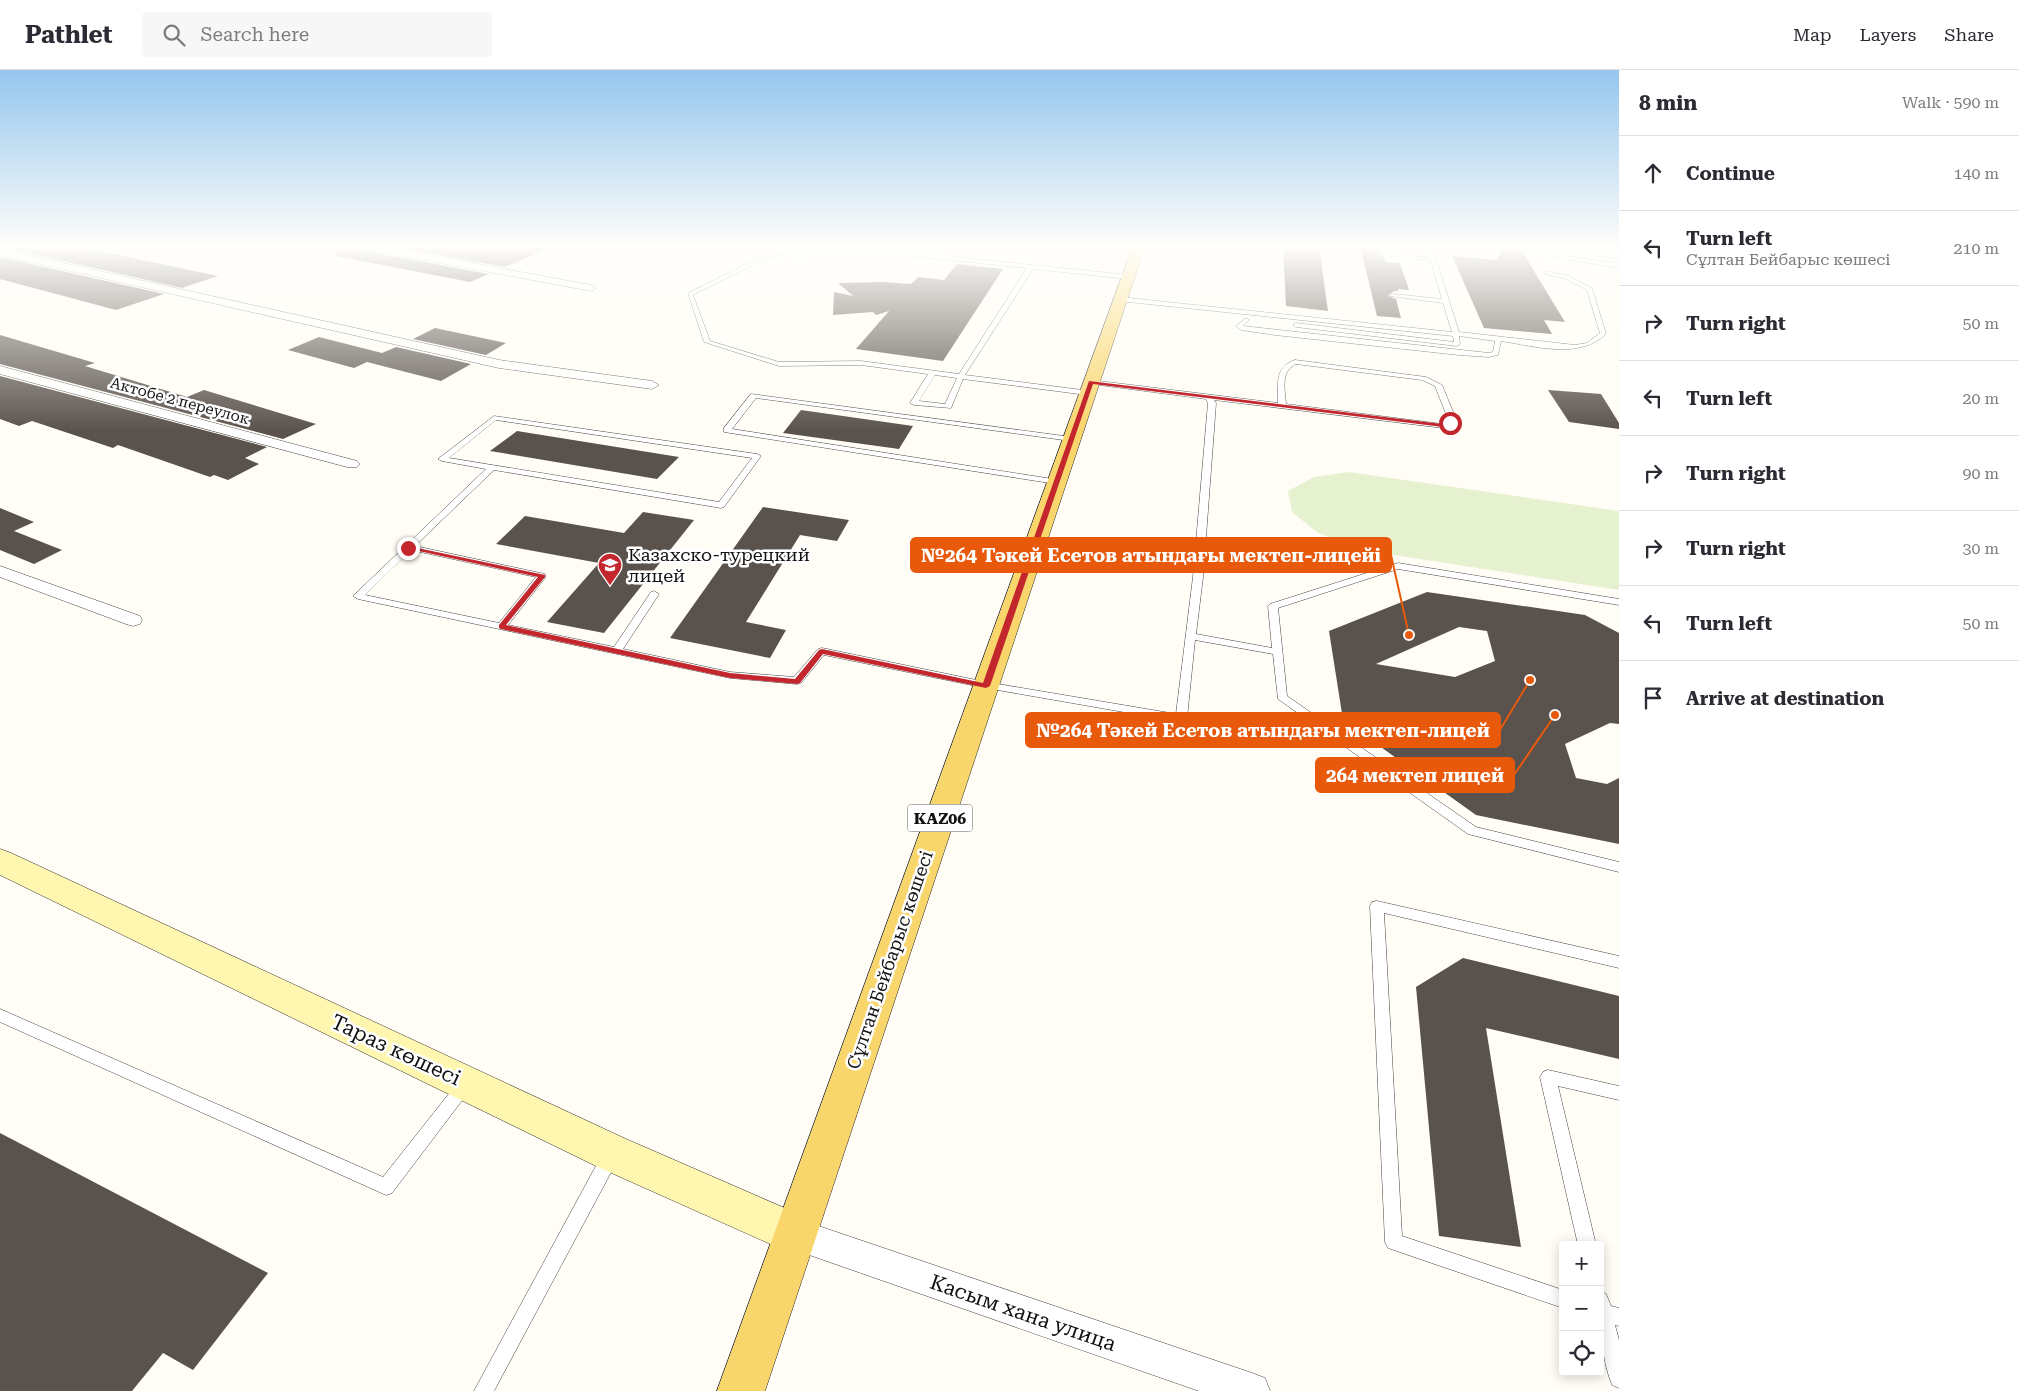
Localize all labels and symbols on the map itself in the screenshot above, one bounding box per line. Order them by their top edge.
street label: Актобе 2 переулок [109,374,252,428]
route start [1439,412,1462,435]
route end [397,537,420,560]
callout: №264 Тәкей Есетов атындағы мектеп-лицейі [911,538,1391,572]
place label: Казахско-турецкий лицей [628,544,810,586]
text: №264 Тәкей Есетов атындағы мектеп-лицейі [921,544,1381,567]
school or university icon: Казахско-турецкий лицей [597,552,623,586]
callout: №264 Тәкей Есетов атындағы мектеп-лицей [1026,713,1500,747]
text: №264 Тәкей Есетов атындағы мектеп-лицей [1036,719,1490,742]
callout: 264 мектеп лицей [1316,758,1514,792]
text: 264 мектеп лицей [1326,764,1504,787]
road number: KAZ06 [908,804,972,831]
street label: Сұлтан Бейбарыс көшесі [842,848,937,1072]
street label: Тараз көшесі [327,1010,465,1091]
street label: Касым хана улица [927,1270,1120,1356]

